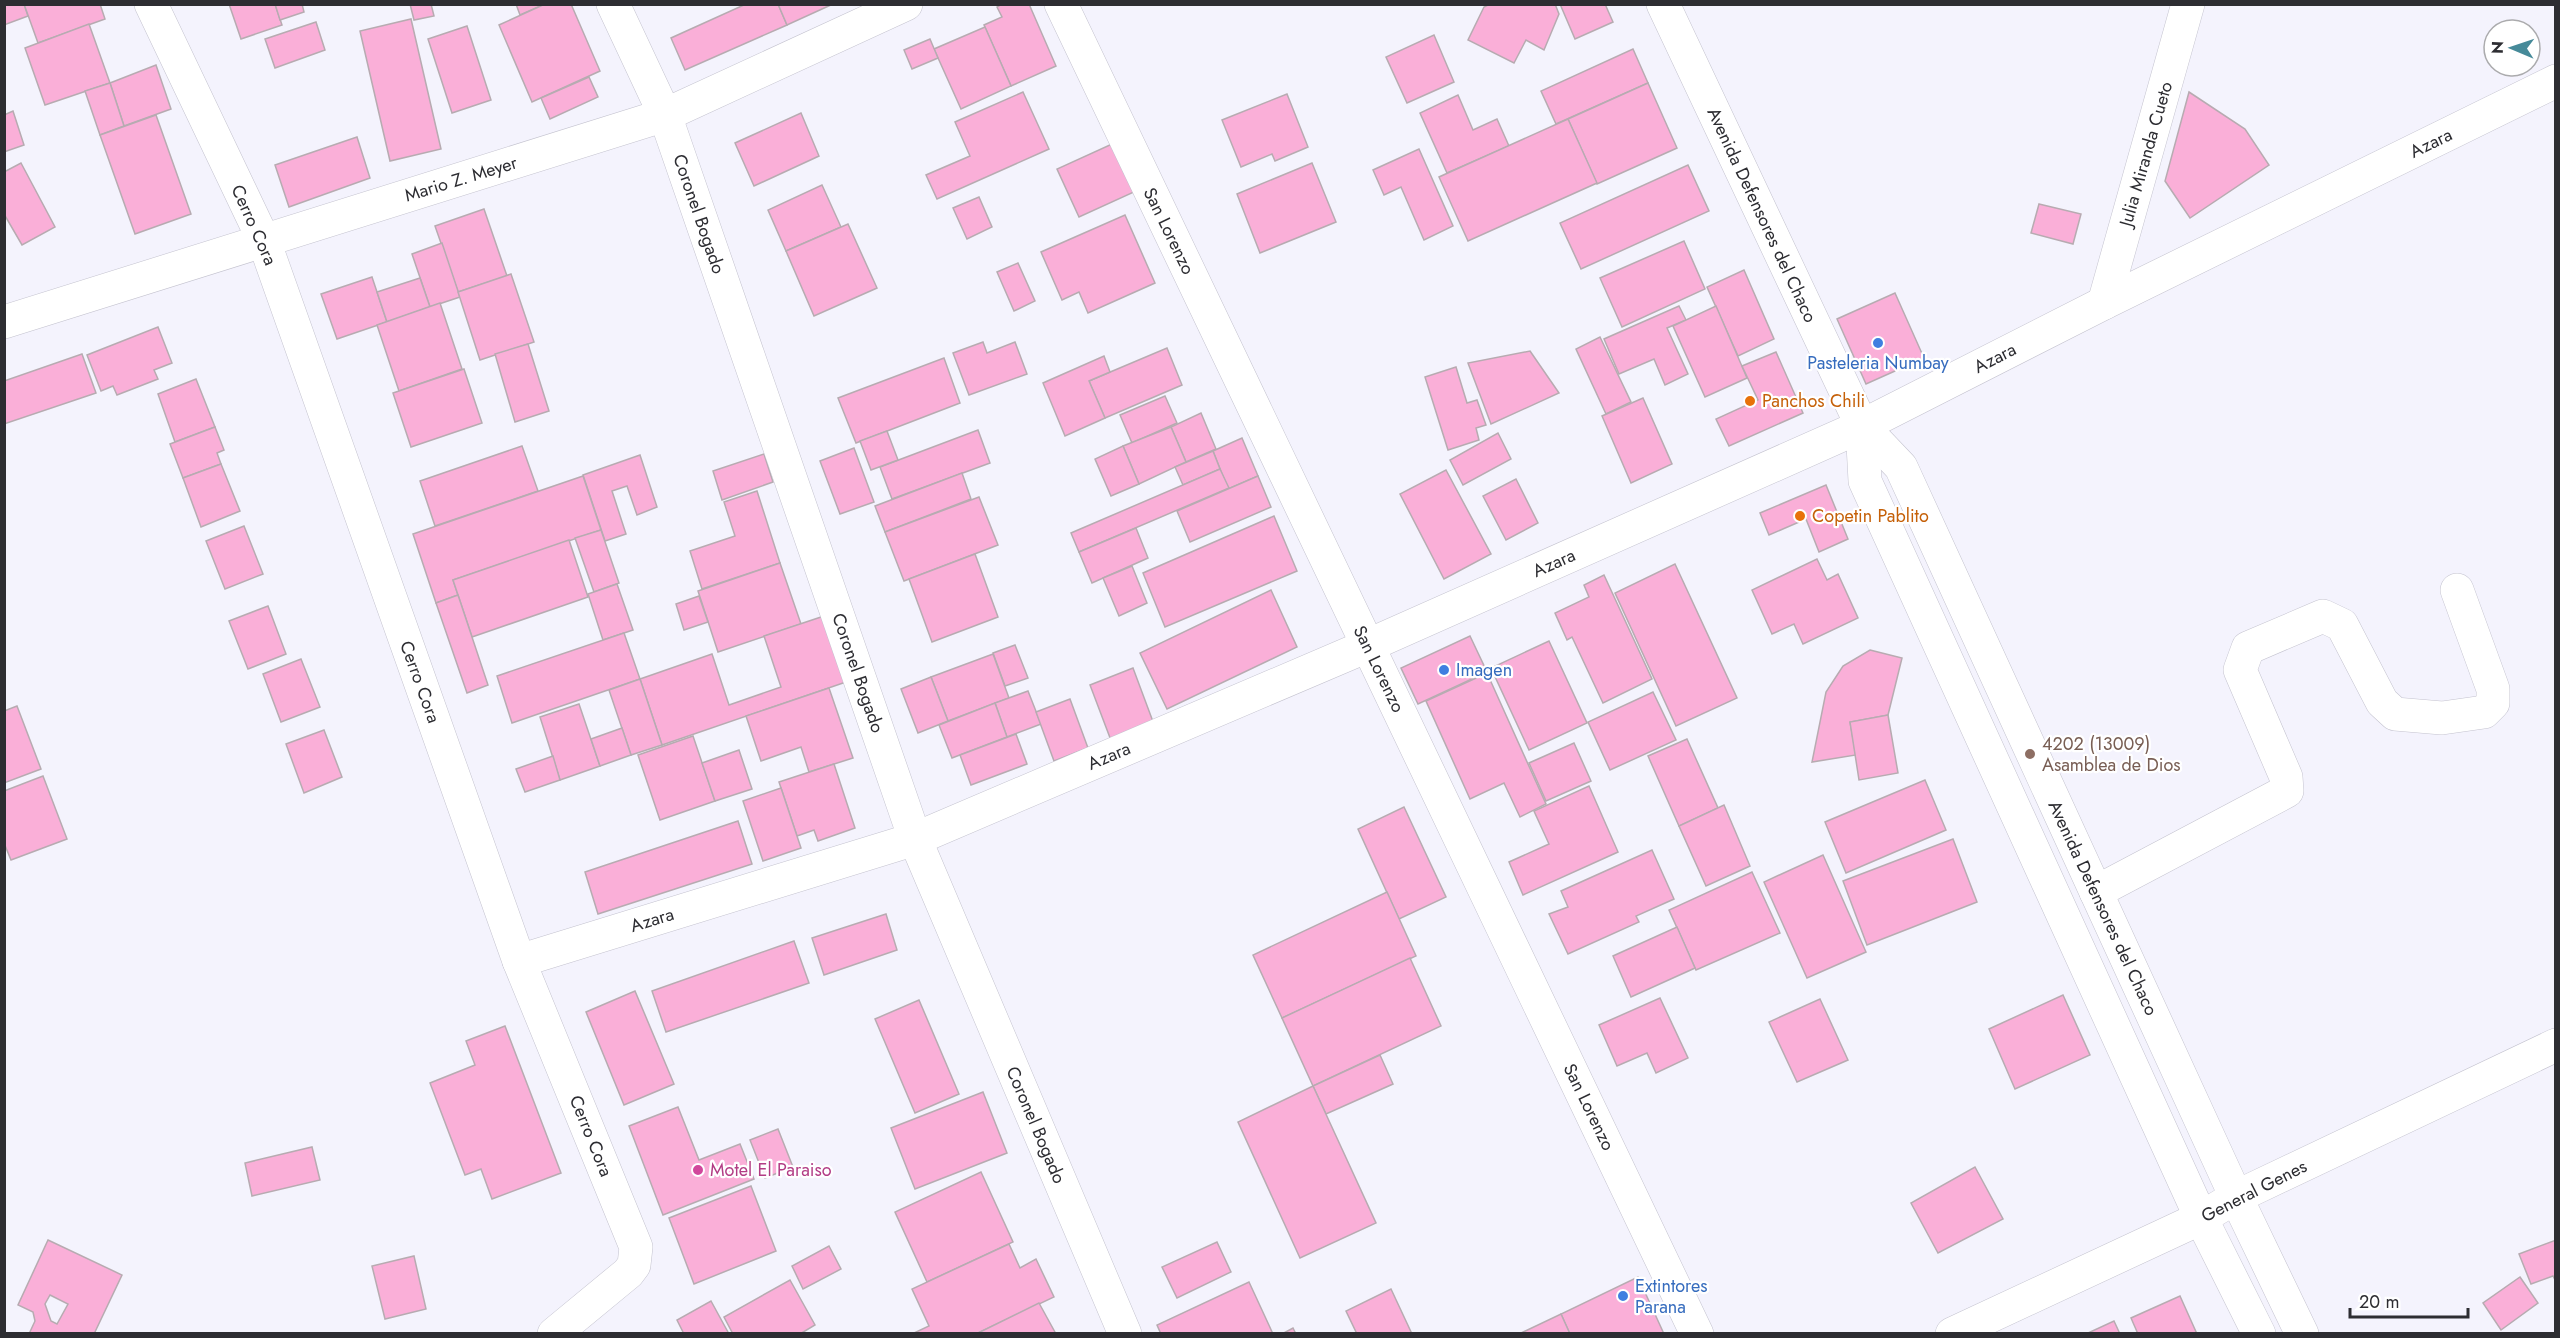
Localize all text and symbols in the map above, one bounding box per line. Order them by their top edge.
north arrow [2482,18,2542,78]
text: N [2486,41,2509,54]
street label: Julia Miranda Cueto [2112,78,2179,231]
street label: Avenida Defensores del Chaco [1701,103,1823,327]
street label: Azara [2405,122,2457,164]
street label: Mario Z. Meyer [401,149,521,208]
street label: Coronel Bogado [666,151,732,278]
street label: Cerro Cora [225,180,283,270]
street label: San Lorenzo [1137,183,1201,279]
marker: Pasteleria Numbay [1871,336,1885,350]
street label: Azara [1969,336,2021,380]
place label: Pasteleria Numbay [1807,350,1949,376]
place label: Panchos Chili [1762,388,1865,414]
marker: Panchos Chili [1743,394,1757,408]
place label: Copetin Pablito [1812,503,1929,529]
marker: Copetin Pablito [1793,509,1807,523]
street label: Azara [1528,542,1580,584]
street label: Coronel Bogado [825,610,891,737]
street label: San Lorenzo [1347,621,1411,717]
street label: Cerro Cora [393,637,447,727]
place label: Imagen [1456,657,1512,683]
marker: Imagen [1437,663,1451,677]
place label: 4202 (13009) Asamblea de Dios [2042,731,2181,778]
street label: Azara [1083,735,1135,777]
marker: 4202 (13009) Asamblea de Dios [2023,747,2037,761]
street label: Avenida Defensores del Chaco [2042,796,2164,1020]
street label: Azara [627,901,677,939]
street label: San Lorenzo [1557,1059,1621,1155]
street label: Coronel Bogado [1000,1062,1072,1188]
street label: Cerro Cora [563,1091,619,1181]
street label: General Genes [2197,1153,2311,1229]
place label: Motel El Paraiso [710,1157,832,1183]
marker: Motel El Paraiso [691,1163,705,1177]
place label: Extintores Parana [1635,1273,1708,1320]
scale bar [2350,1281,2468,1319]
marker: Extintores Parana [1616,1289,1630,1303]
text: 20 m [2359,1289,2399,1315]

